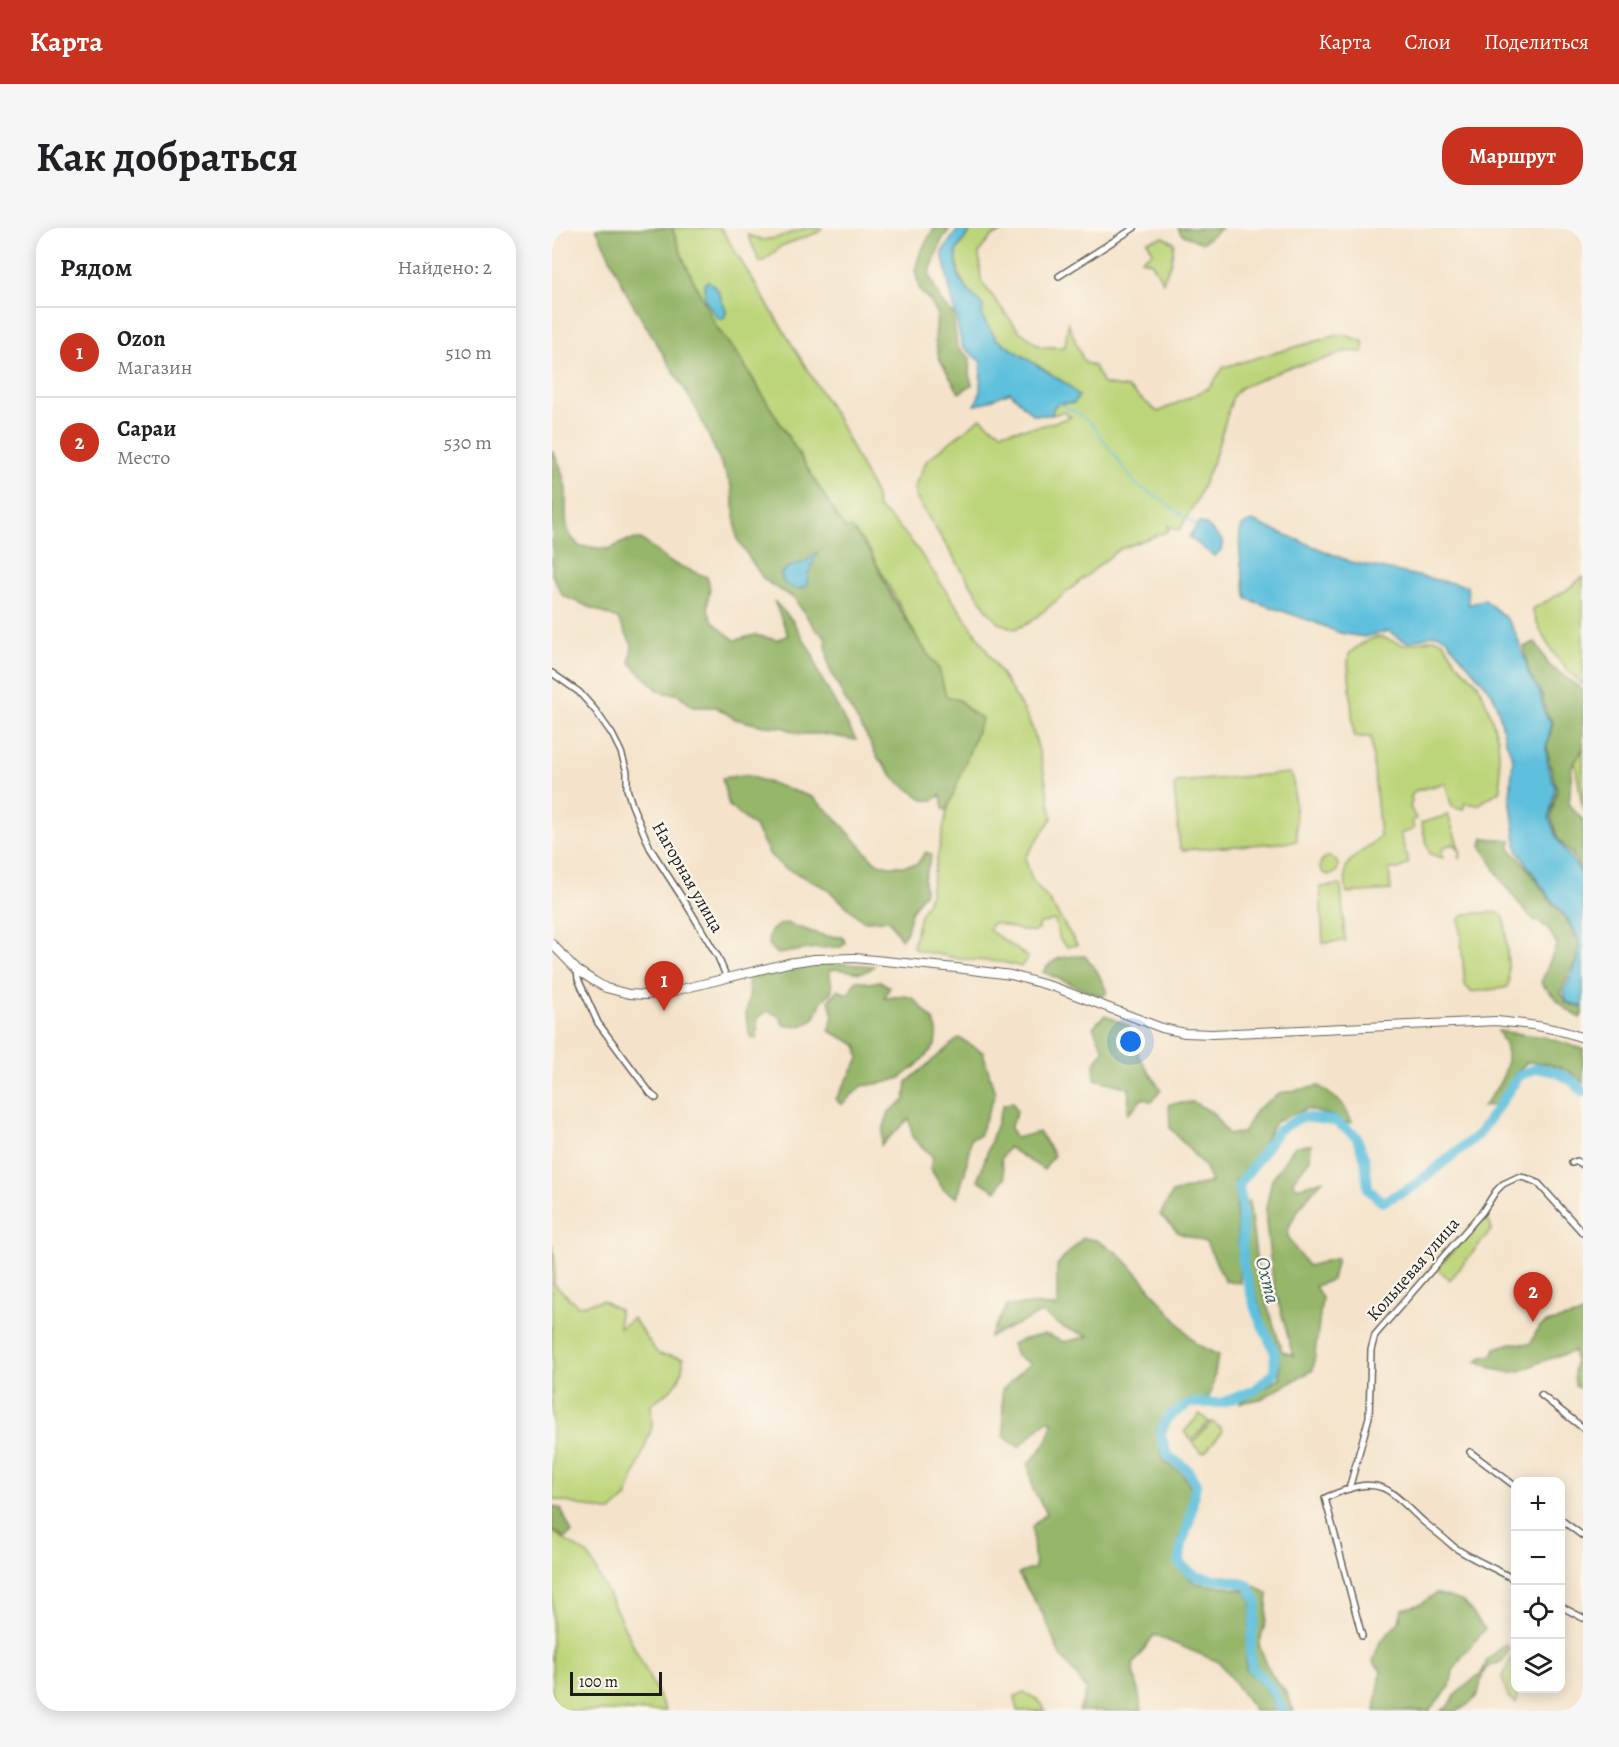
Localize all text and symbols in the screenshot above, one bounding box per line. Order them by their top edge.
text: Карта [30,23,103,61]
text: Карта [1318,28,1371,56]
text: Слои [1404,28,1451,56]
text: Поделиться [1484,28,1589,56]
button: Маршрут [1442,127,1583,185]
text: Как добраться [36,128,298,185]
text: Рядом [60,250,132,285]
text: Найдено: 2 [397,254,492,281]
text: Ozon [117,324,166,354]
text: 1 [76,339,83,366]
text: 510 m [445,339,492,366]
text: Магазин [117,354,192,381]
text: Сараи [117,414,176,444]
text: 2 [75,429,84,456]
text: 530 m [444,429,492,456]
text: Место [117,444,170,471]
street label: Нагорная улица [646,817,730,938]
pin: 1 [644,962,684,1011]
your location [1116,1027,1145,1056]
street label: Кольцевая улица [1361,1211,1465,1326]
water label: Охта [1249,1254,1286,1306]
pin: 2 [1514,1272,1552,1322]
map controls [1511,1477,1565,1693]
button: + [1511,1477,1565,1531]
button: − [1511,1531,1565,1585]
button: locate [1511,1585,1565,1639]
button: layers [1511,1639,1565,1693]
scale bar [570,1669,662,1696]
text: 100 m [579,1671,618,1693]

